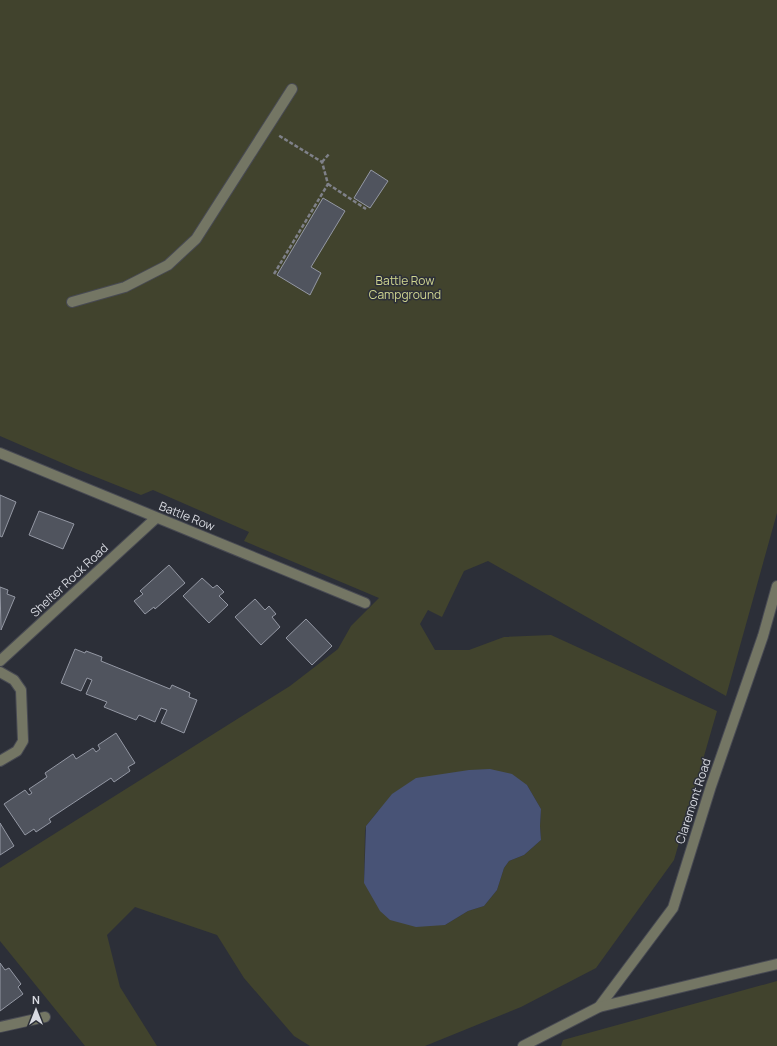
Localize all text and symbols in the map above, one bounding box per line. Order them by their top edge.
park label: Battle Row Campground [369,272,441,303]
street label: Battle Row [157,497,217,535]
street label: Shelter Rock Road [26,539,112,621]
street label: Claremont Road [671,756,715,846]
north arrow [16,990,56,1030]
text: N [32,992,40,1007]

